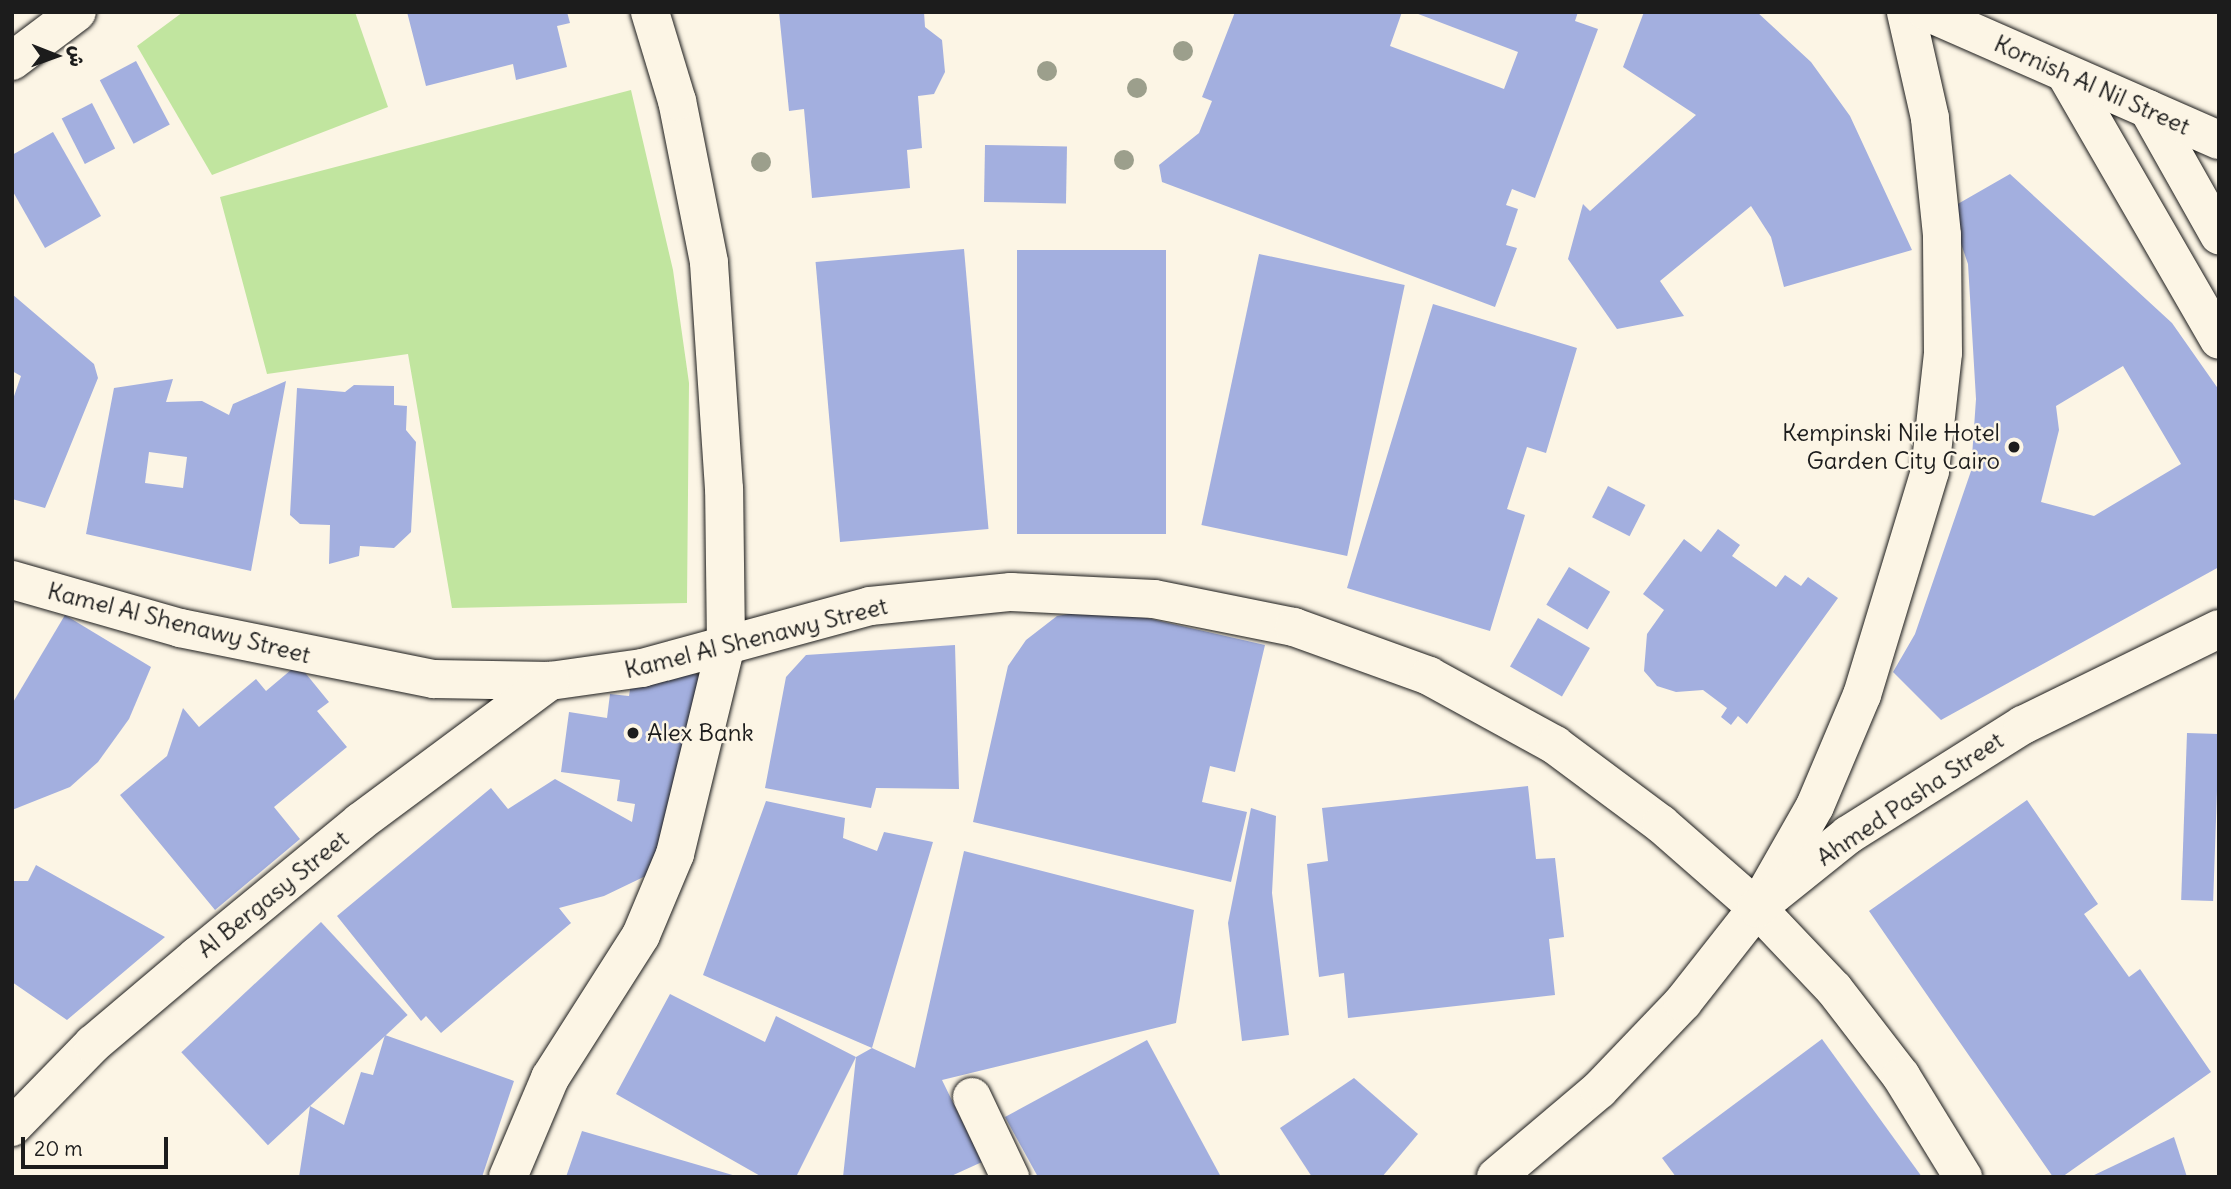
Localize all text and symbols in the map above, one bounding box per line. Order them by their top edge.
north arrow [21,21,91,91]
street label: Kornish Al Nil Street [1990,29,2194,141]
text: ش [65,46,89,67]
place label: Kempinski Nile Hotel Garden City Cairo [1782,419,2000,475]
marker: Kempinski Nile Hotel Garden City Cairo [2006,439,2022,455]
street label: Kamel Al Shenawy Street [45,576,313,670]
street label: Kamel Al Shenawy Street [622,591,890,685]
place label: Alex Bank [647,719,754,747]
marker: Alex Bank [625,725,641,741]
street label: Ahmed Pasha Street [1811,726,2009,872]
street label: Al Bergasy Street [192,824,354,964]
scale bar [24,1122,172,1166]
text: 20 m [34,1135,83,1162]

